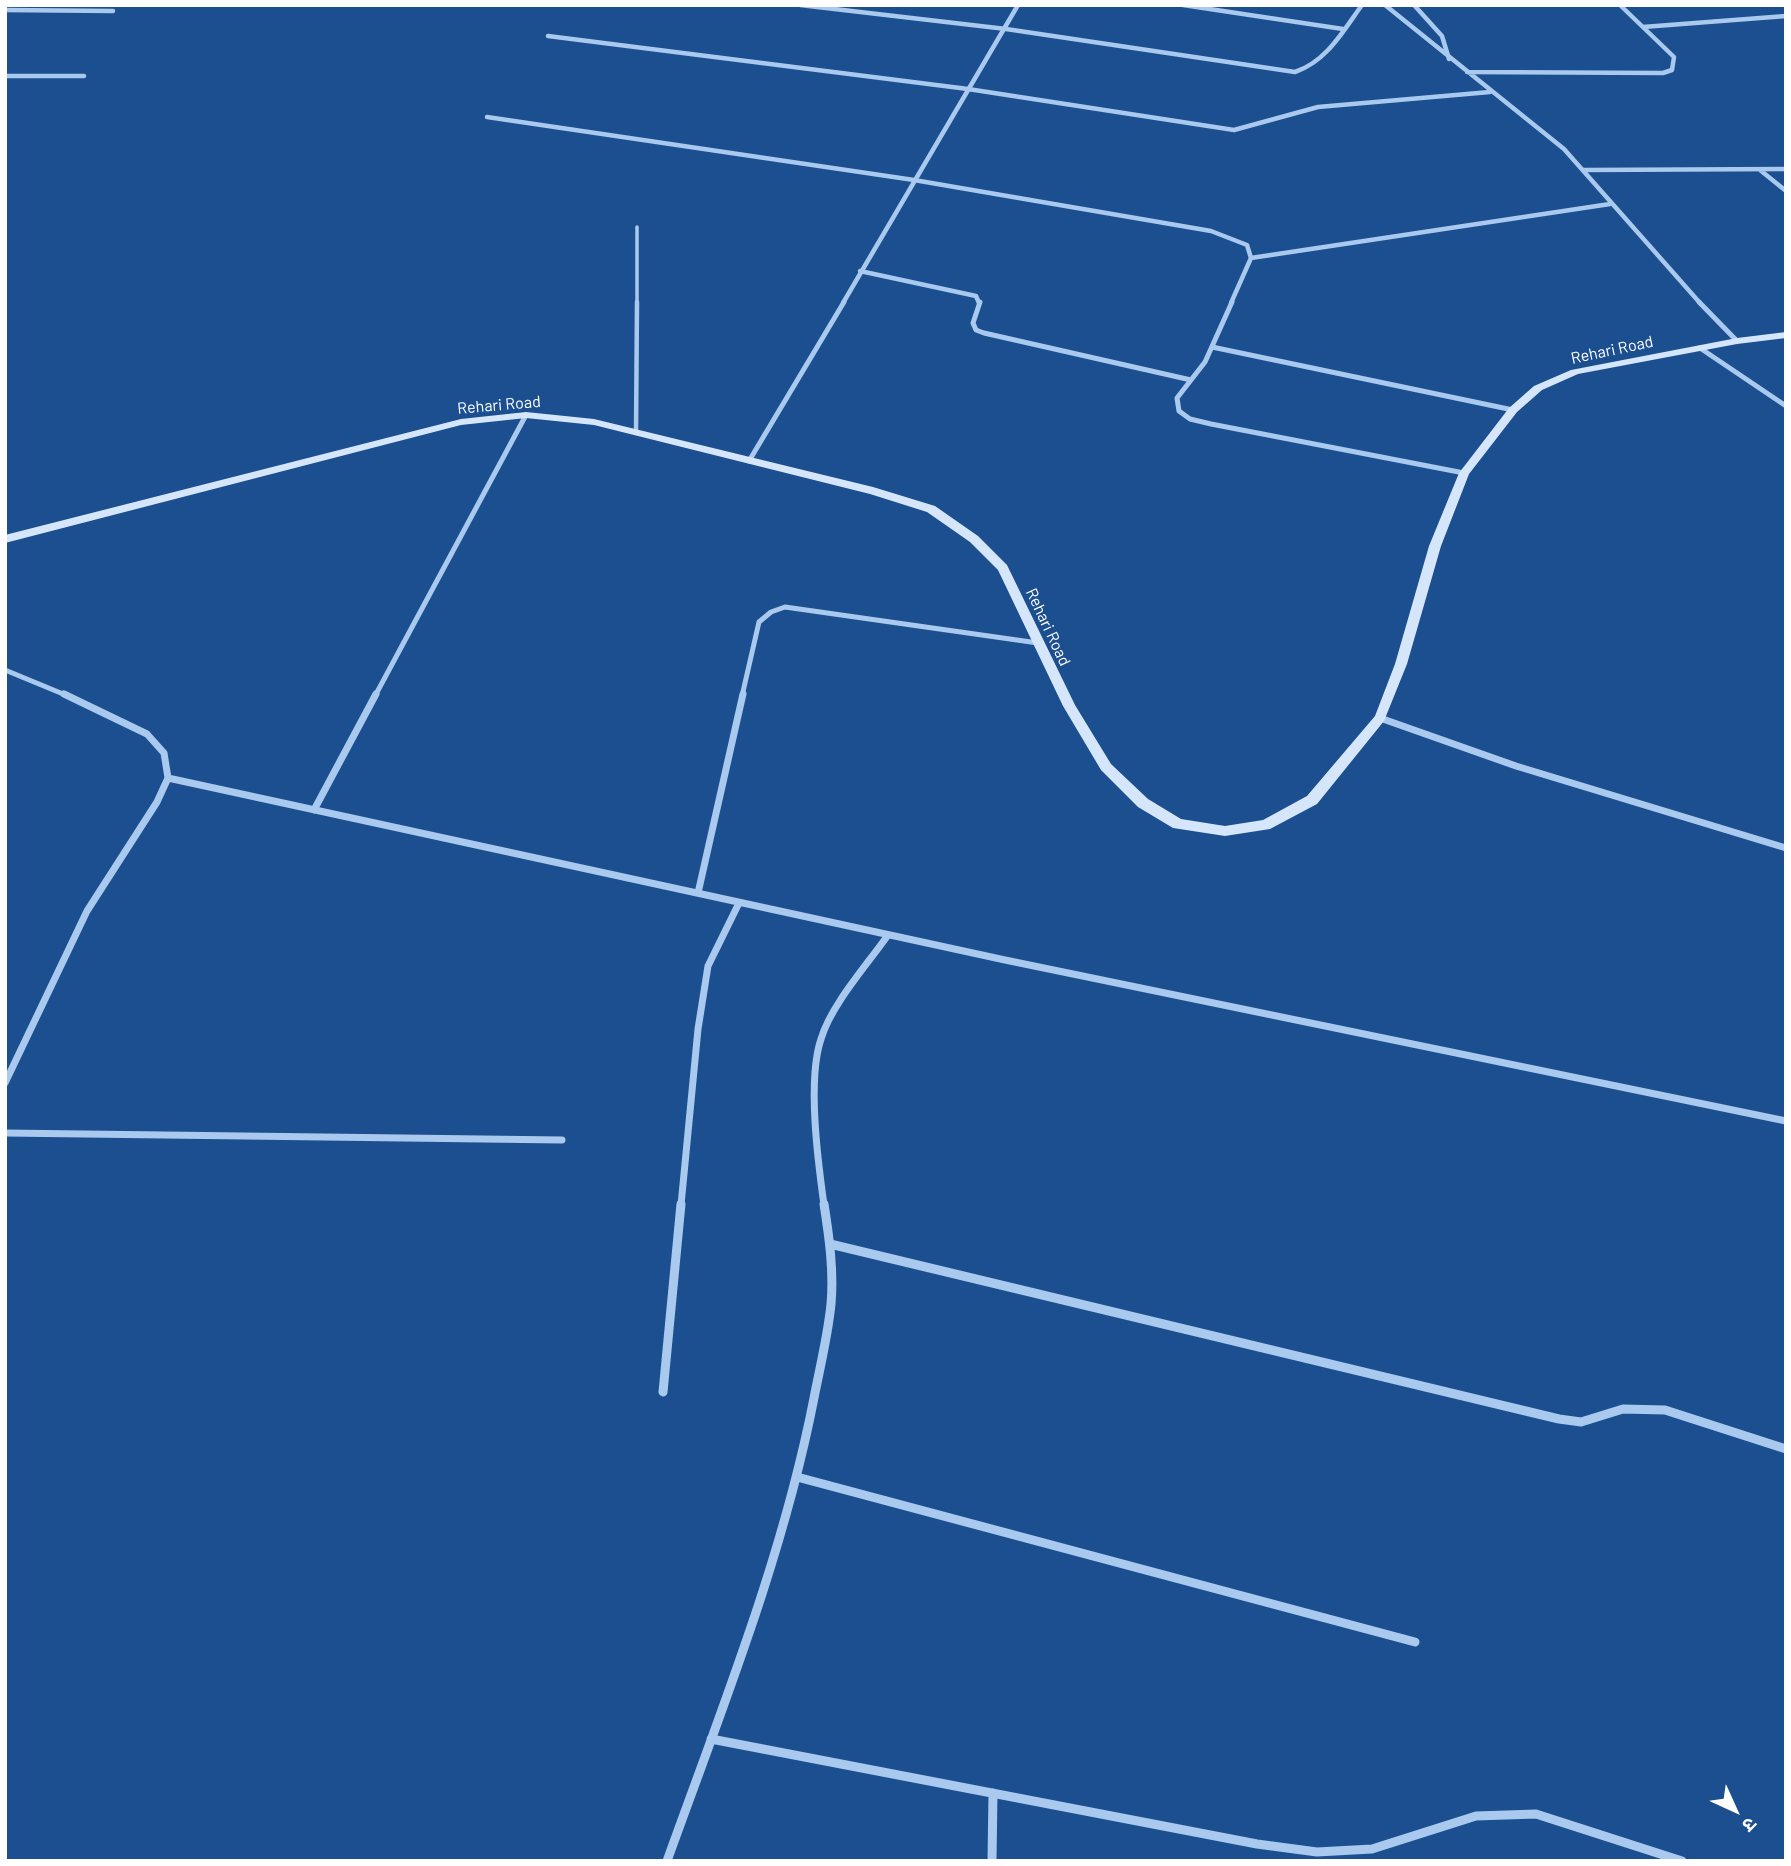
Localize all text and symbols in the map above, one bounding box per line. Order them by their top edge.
street label: Rehari Road [1569,332,1655,368]
street label: Rehari Road [457,392,541,418]
street label: Rehari Road [1022,585,1074,669]
north arrow [1700,1775,1770,1845]
text: उ [1738,1813,1762,1837]

